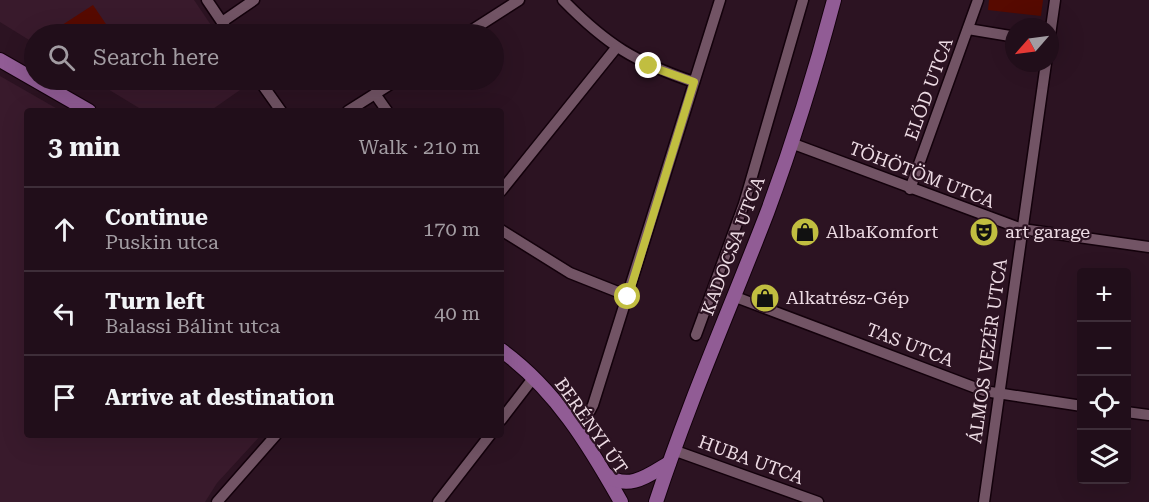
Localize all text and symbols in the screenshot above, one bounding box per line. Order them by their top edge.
north arrow [1005,18,1059,72]
search box [24,24,504,90]
street label: ELŐD UTCA [900,35,957,143]
icon: search [45,41,78,74]
text: Search here [93,45,219,70]
route end [635,52,661,78]
text: 3 min [48,132,120,162]
text: Walk · 210 m [359,135,480,159]
street label: TÖHÖTÖM UTCA [846,137,998,212]
street label: KADOCSA UTCA [696,173,769,318]
text: Continue [105,205,208,230]
icon: ahead [48,213,81,246]
shop icon: AlbaKomfort [789,216,821,248]
theatre icon: art garage [968,216,1000,248]
text: 170 m [423,217,480,241]
place label: AlbaKomfort [826,221,938,242]
place label: art garage [1005,221,1090,242]
text: Puskin utca [105,230,219,254]
street label: ÁLMOS VEZÉR UTCA [964,257,1011,445]
map controls [1077,268,1131,484]
button: + [1077,268,1131,322]
shop icon: Alkatrész-Gép [749,282,781,314]
route start [614,283,640,309]
place label: Alkatrész-Gép [786,287,909,308]
text: Turn left [105,289,205,314]
icon: left [48,297,81,330]
text: 40 m [434,301,480,325]
text: Balassi Bálint utca [105,314,280,338]
street label: TAS UTCA [864,318,957,371]
button: − [1077,322,1131,376]
street label: BERÉNYI ÚT [551,374,632,478]
button: locate [1077,376,1131,430]
icon: arrive [48,381,81,414]
text: Arrive at destination [105,385,334,410]
button: layers [1077,430,1131,484]
street label: HUBA UTCA [696,431,807,488]

